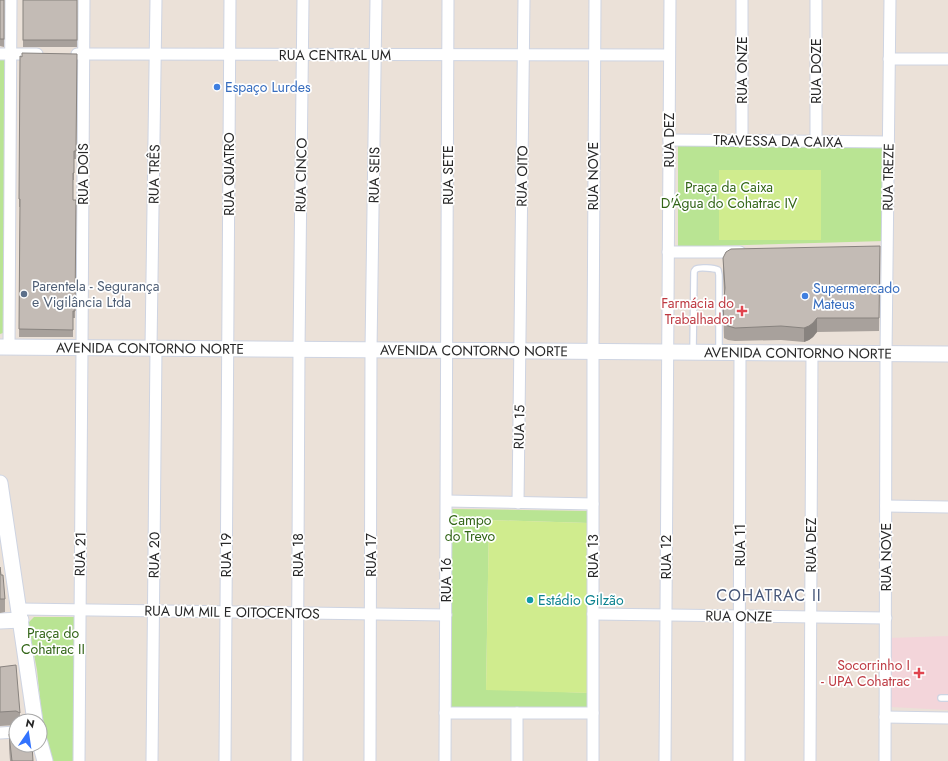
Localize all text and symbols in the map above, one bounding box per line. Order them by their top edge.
street label: RUA ONZE [732,36,752,104]
street label: RUA DOZE [806,38,826,104]
street label: RUA CENTRAL UM [279,45,391,65]
place label: Espaço Lurdes [225,77,311,97]
marker: Espaço Lurdes [212,82,222,92]
street label: RUA DEZ [659,112,679,167]
street label: TRAVESSA DA CAIXA [713,130,844,152]
street label: RUA QUATRO [219,132,239,216]
street label: RUA CINCO [290,138,312,212]
street label: RUA NOVE [583,142,603,210]
street label: RUA DOIS [73,143,93,205]
street label: RUA TREZE [877,143,899,211]
street label: RUA TRÊS [143,144,165,204]
street label: RUA SETE [438,145,458,205]
street label: RUA OITO [511,145,533,207]
street label: RUA SEIS [364,146,384,203]
park label: Praça da Caixa D'Água do Cohatrac IV [661,177,798,213]
place label: Parentela - Segurança e Vigilância Ltda [32,276,160,312]
place label: Supermercado Mateus [813,278,900,314]
marker: Parentela - Segurança e Vigilância Ltda [19,289,29,299]
marker: Supermercado Mateus [800,291,810,301]
place label: Farmácia do Trabalhador [661,293,734,329]
marker: Farmácia do Trabalhador [737,306,747,316]
street label: AVENIDA CONTORNO NORTE [56,337,244,359]
street label: AVENIDA CONTORNO NORTE [380,340,568,361]
street label: AVENIDA CONTORNO NORTE [704,342,892,364]
street label: RUA 15 [509,405,529,449]
park label: Campo do Trevo [445,510,496,546]
street label: RUA DEZ [801,517,821,572]
street label: RUA NOVE [876,523,896,591]
street label: RUA 11 [730,524,750,566]
street label: RUA 21 [70,532,90,576]
street label: RUA 20 [144,532,164,578]
street label: RUA 19 [216,533,236,577]
street label: RUA 18 [288,533,308,577]
street label: RUA 17 [361,533,381,577]
street label: RUA 13 [583,534,603,578]
street label: RUA 12 [656,535,676,579]
street label: RUA 16 [436,558,456,602]
district label: COHATRAC II [716,584,822,607]
place label: Estádio Gilzão [538,590,624,610]
marker: Estádio Gilzão [525,595,535,605]
street label: RUA UM MIL E OITOCENTOS [144,600,320,624]
street label: RUA ONZE [705,605,773,627]
park label: Praça do Cohatrac II [21,623,85,659]
place label: Socorrinho I - UPA Cohatrac [821,655,910,691]
marker: Socorrinho I - UPA Cohatrac [913,667,925,679]
north arrow [8,713,48,753]
text: N [24,714,36,732]

